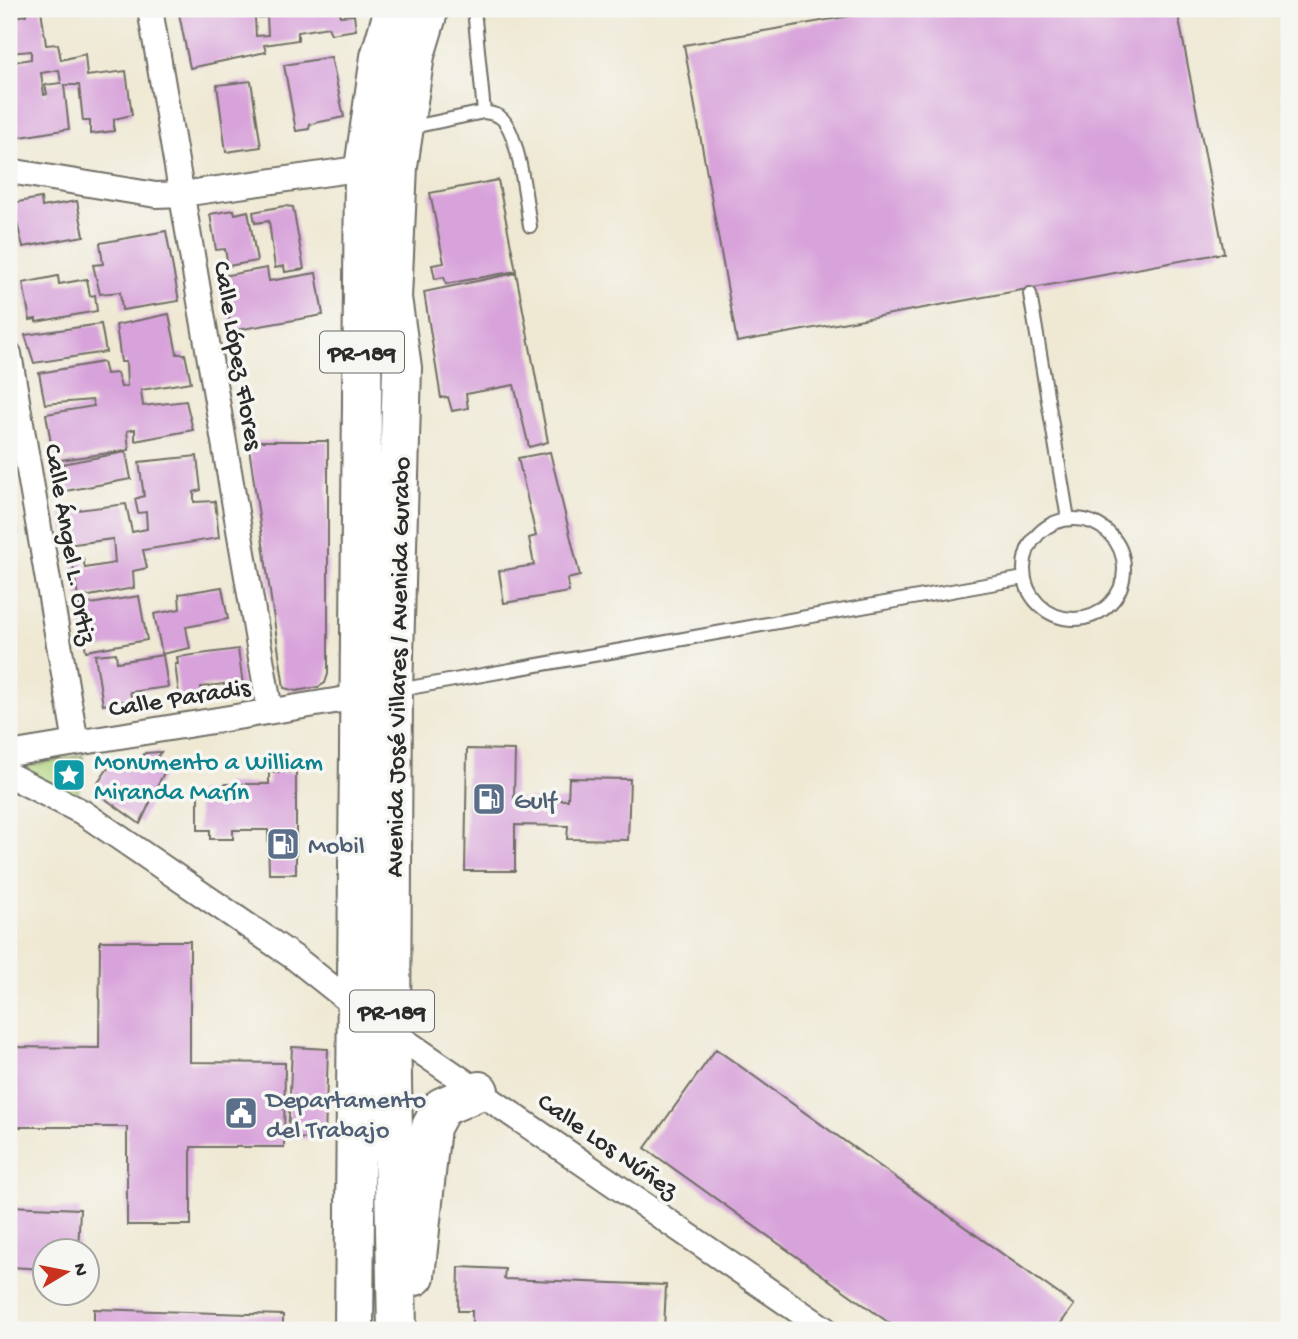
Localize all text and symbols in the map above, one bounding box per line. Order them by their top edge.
street label: Calle López Flores [204,259,268,454]
road number: PR-189 [320,332,404,372]
street label: Calle Ángel L. Ortiz [35,442,101,649]
street label: Avenida José Villares / Avenida Gurabo [381,456,420,878]
street label: Calle Paradis [107,674,254,727]
place label: Monumento a William Miranda Marín [94,749,323,810]
place icon: Monumento a William Miranda Marín [50,756,88,794]
fuel station icon: Gulf [470,780,508,818]
place label: Gulf [514,788,558,819]
fuel station icon: Mobil [264,825,302,863]
place label: Mobil [308,833,365,864]
road number: PR-189 [350,990,434,1031]
place label: Departamento del Trabajo [264,1087,426,1148]
street label: Calle Los Núñez [530,1088,684,1208]
public building icon: Departamento del Trabajo [222,1094,260,1132]
north arrow [32,1238,102,1308]
text: N [67,1262,92,1278]

